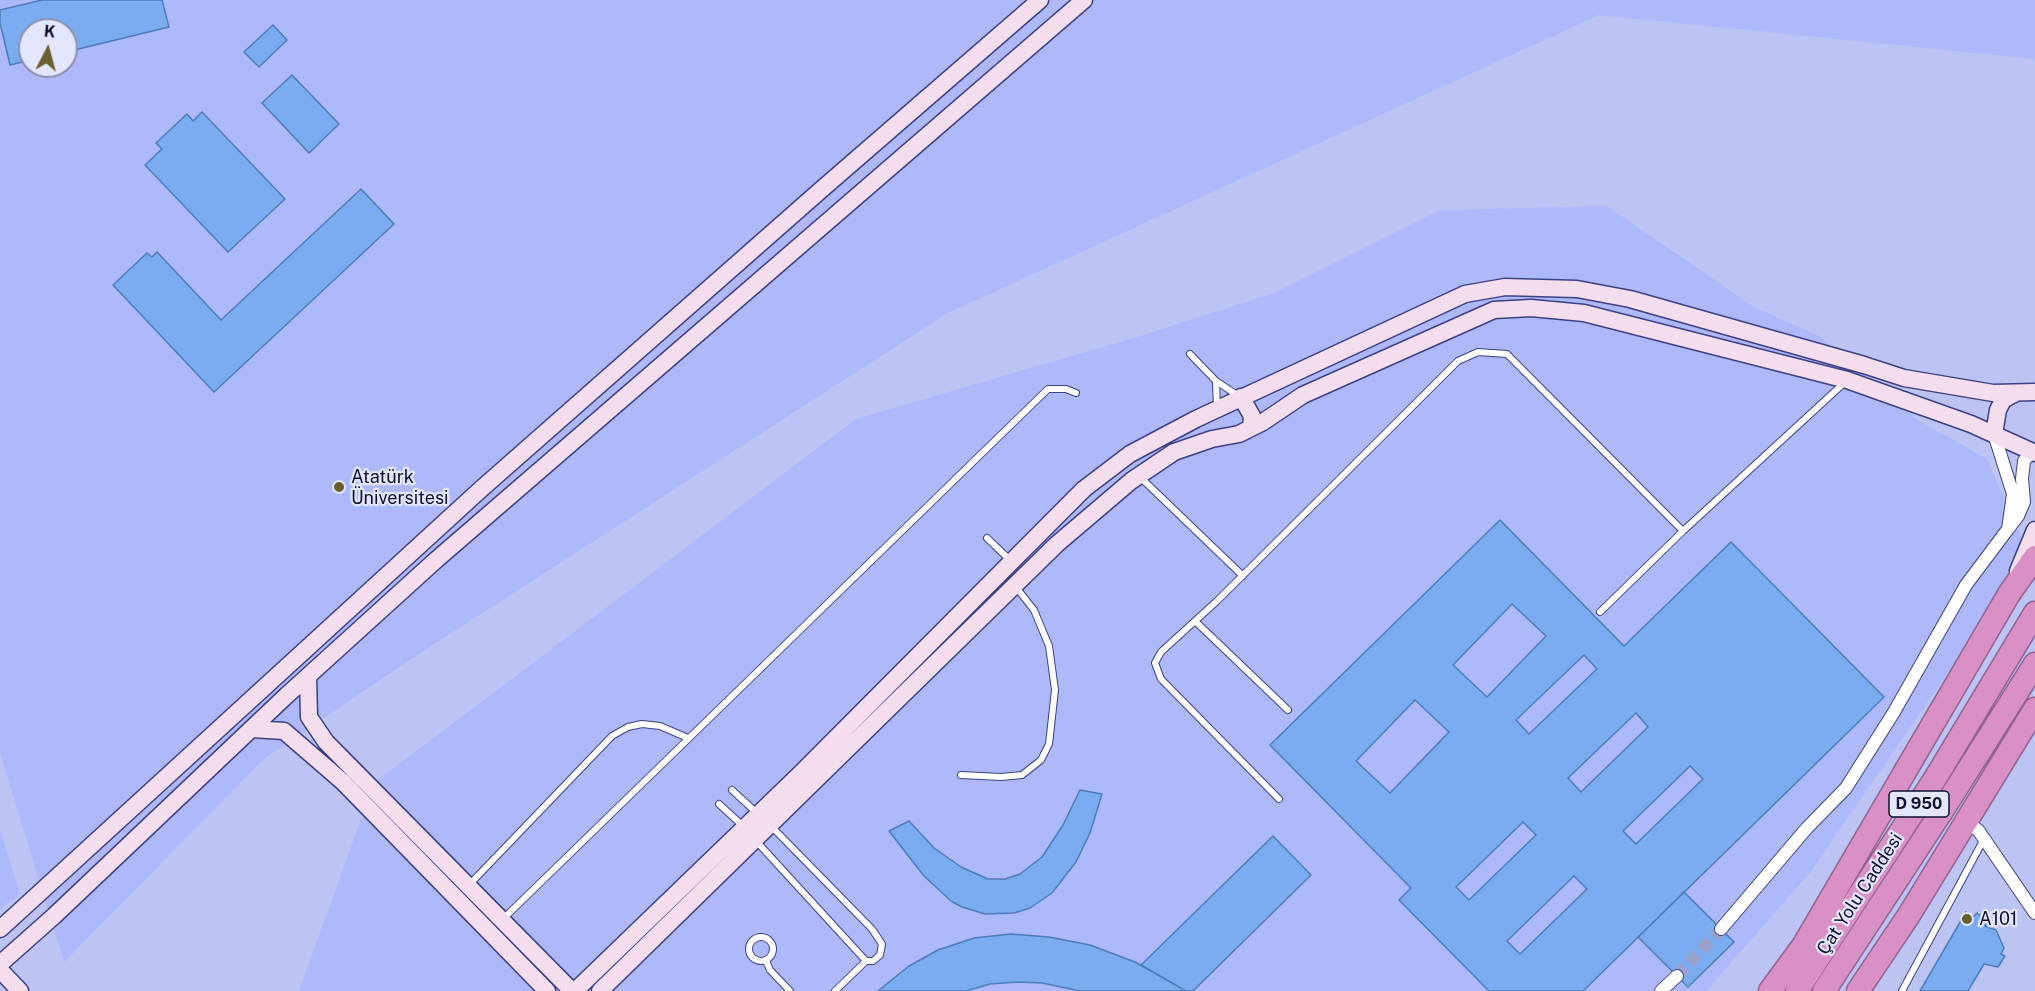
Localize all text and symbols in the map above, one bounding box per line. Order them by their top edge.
north arrow [18,18,78,78]
text: K [43,22,56,42]
place label: Atatürk Üniversitesi [351,466,449,508]
marker: Atatürk Üniversitesi [332,480,346,494]
road number: D 950 [1889,791,1949,817]
street label: Çat Yolu Caddesi [1813,829,1907,959]
place label: A101 [1979,908,2017,930]
marker: A101 [1960,912,1974,926]

